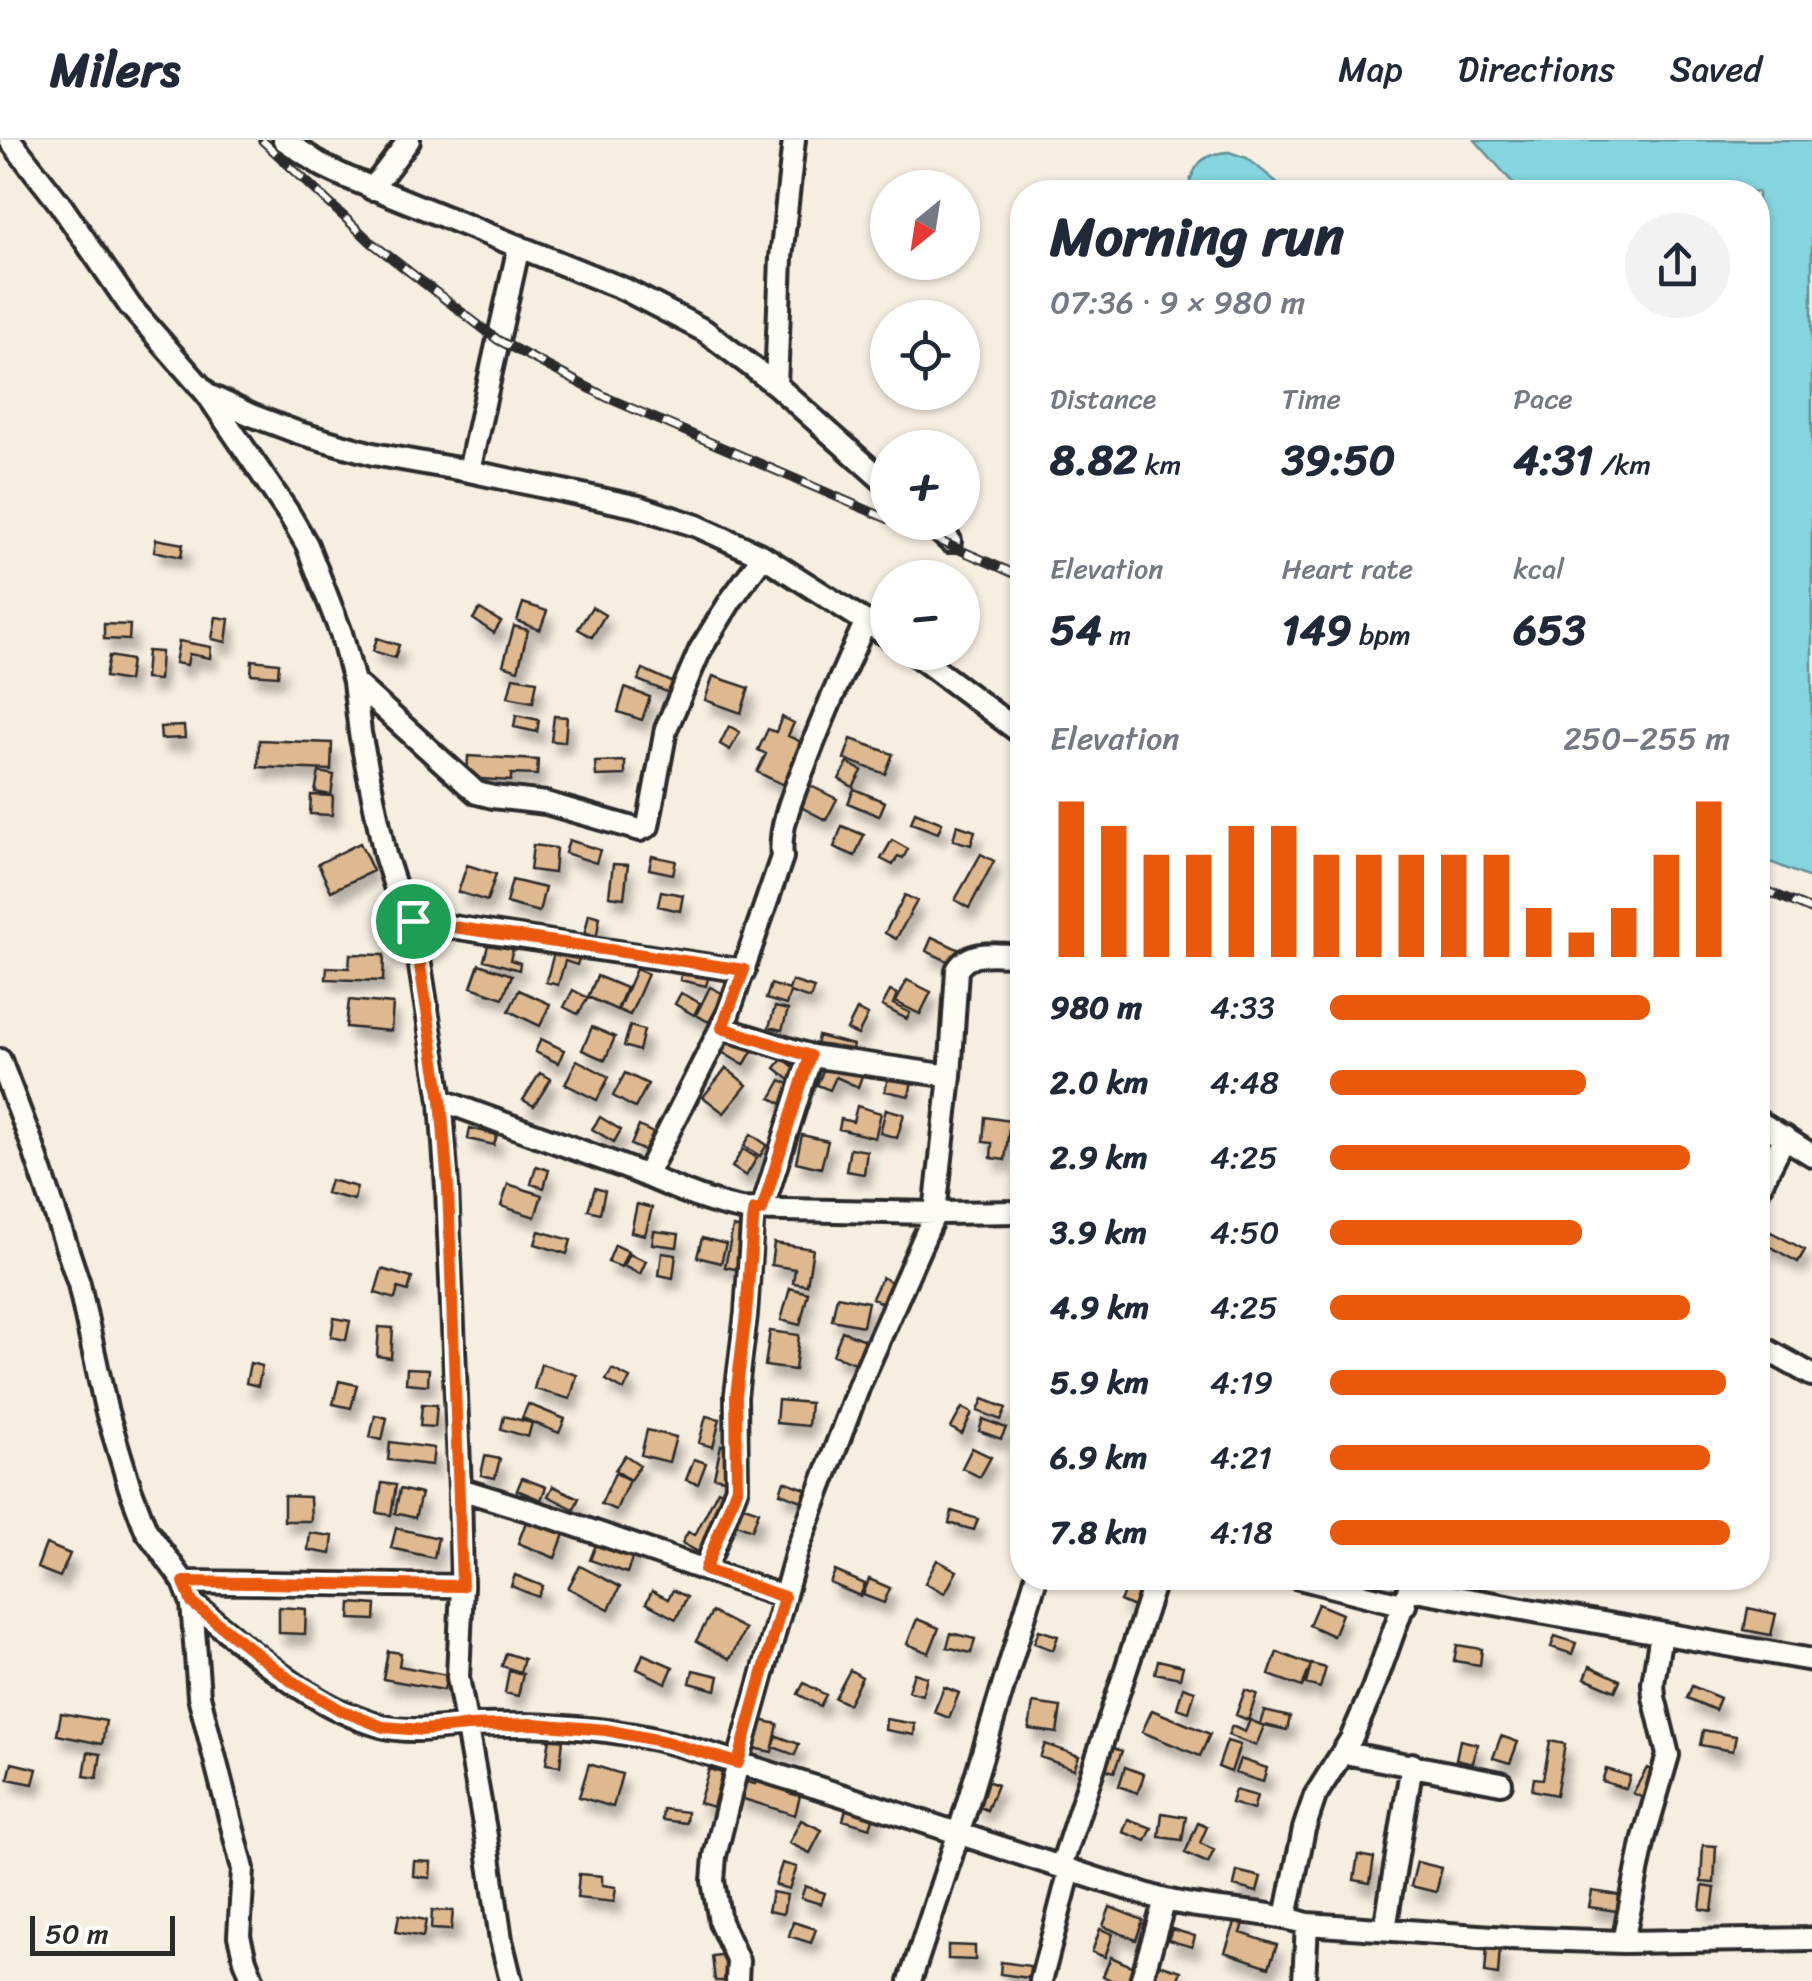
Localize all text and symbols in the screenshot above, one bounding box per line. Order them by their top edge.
text: Milers [50,27,180,112]
text: Map [1338,38,1403,100]
text: Directions [1458,38,1615,100]
text: Saved [1670,38,1762,100]
north arrow [870,170,980,280]
map controls [870,170,980,670]
text: Morning run [1050,188,1344,285]
button: share [1625,213,1730,318]
text: 07:36 · 9 × 980 m [1050,274,1305,331]
button: locate [870,300,980,410]
text: Distance [1050,374,1156,423]
text: Time [1282,374,1341,423]
text: Pace [1513,374,1573,423]
text: 8.82 [1050,423,1138,497]
text: 39:50 [1282,423,1395,497]
text: 4:31 [1513,423,1593,497]
button: + [870,430,980,540]
text: km [1138,440,1181,489]
text: /km [1593,440,1651,489]
text: Elevation [1050,544,1163,593]
text: Heart rate [1282,544,1413,593]
text: kcal [1513,544,1564,593]
button: − [870,560,980,670]
text: 54 [1050,593,1102,667]
text: 149 [1282,593,1352,667]
text: 653 [1513,593,1586,667]
text: m [1102,610,1131,659]
text: bpm [1352,610,1411,659]
text: Elevation [1050,710,1180,767]
text: 250–255 m [1563,710,1730,767]
pin [371,879,456,964]
icon: arrive [386,894,441,949]
text: 980 m [1050,979,1142,1036]
text: 4:33 [1210,979,1275,1036]
text: 2.0 km [1050,1054,1148,1111]
text: 4:48 [1210,1054,1279,1111]
text: 2.9 km [1050,1129,1148,1186]
text: 4:25 [1210,1129,1278,1186]
text: 3.9 km [1050,1204,1147,1261]
text: 4:50 [1210,1204,1279,1261]
text: 4.9 km [1050,1279,1149,1336]
text: 4:25 [1210,1279,1278,1336]
text: 5.9 km [1050,1354,1149,1411]
text: 4:19 [1210,1354,1273,1411]
text: 6.9 km [1050,1429,1147,1486]
text: 4:21 [1210,1429,1272,1486]
text: 7.8 km [1050,1504,1147,1561]
text: 4:18 [1210,1504,1273,1561]
text: 50 m [45,1909,109,1958]
scale bar [30,1911,175,1956]

